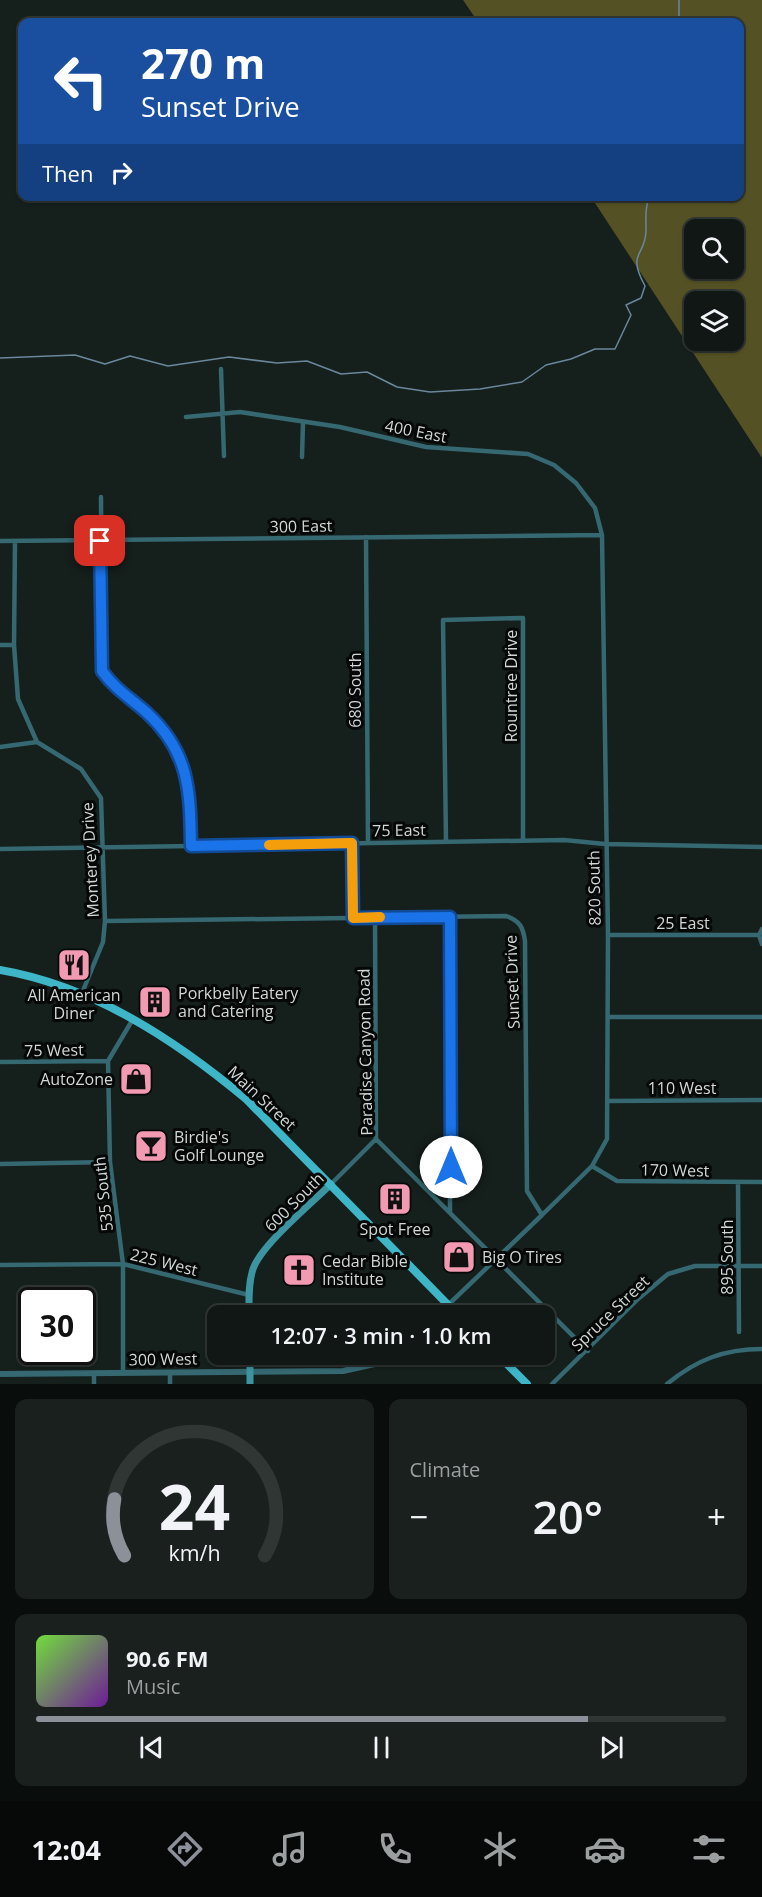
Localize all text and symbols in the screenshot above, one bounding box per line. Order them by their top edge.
text: 270 m [141,34,265,91]
icon: left [42,42,120,120]
text: Sunset Drive [141,88,300,125]
icon: right [105,156,138,189]
text: Then [42,158,93,188]
map controls [684,219,744,351]
button: search [684,219,744,279]
button: layers [684,291,744,351]
street label: 400 East [383,414,449,448]
street label: 300 East [269,514,333,538]
pin [74,515,125,566]
icon: arrive [83,524,116,557]
street label: Rountree Drive [500,630,522,742]
street label: 680 South [344,652,366,728]
street label: Monterey Drive [76,802,104,918]
street label: 75 East [372,819,426,841]
street label: 820 South [582,850,606,926]
street label: 25 East [656,912,710,934]
street label: Sunset Drive [499,935,525,1029]
restaurant icon: All American Diner [56,947,92,983]
street label: Paradise Canyon Road [353,968,377,1136]
place label: Porkbelly Eatery and Catering [178,982,299,1022]
place label: All American Diner [27,984,121,1024]
building icon: Porkbelly Eatery and Catering [137,984,173,1020]
street label: 75 West [24,1038,84,1062]
shop icon: AutoZone [118,1061,154,1097]
street label: Main Street [223,1061,301,1136]
place label: AutoZone [40,1068,113,1090]
street label: 110 West [648,1077,717,1099]
place label: Birdie's Golf Lounge [174,1126,264,1166]
bar icon: Birdie's Golf Lounge [133,1128,169,1164]
position arrow [419,1135,483,1199]
street label: 535 South [88,1155,118,1233]
street label: 170 West [640,1158,710,1182]
street label: 600 South [260,1168,328,1236]
building icon: Spot Free [377,1181,413,1217]
place label: Spot Free [360,1218,430,1240]
street label: 895 South [716,1219,738,1295]
shop icon: Big O Tires [441,1239,477,1275]
street label: 225 West [128,1243,200,1281]
place label: Big O Tires [482,1246,562,1268]
place label: Cedar Bible Institute [322,1250,408,1290]
church icon: Cedar Bible Institute [281,1252,317,1288]
street label: Spruce Street [566,1270,654,1356]
speed limit sign: 30 [18,1287,96,1365]
text: 12:07 · 3 min · 1.0 km [270,1320,492,1350]
street label: 300 West [128,1347,198,1371]
text: Climate [410,1456,480,1483]
text: 24 [159,1463,230,1548]
text: 20° [532,1486,603,1547]
text: − [410,1494,428,1539]
text: + [707,1494,726,1539]
text: km/h [168,1538,220,1567]
text: 90.6 FM [126,1643,209,1673]
text: Music [126,1673,180,1700]
icon: previous [135,1731,168,1764]
icon: pause [365,1731,398,1764]
icon: next [595,1731,628,1764]
icon: directions [164,1828,206,1870]
icon: music [269,1828,311,1870]
icon: phone [374,1828,416,1870]
icon: climate [479,1828,521,1870]
icon: car [584,1828,626,1870]
icon: filters [688,1828,730,1870]
text: 12:04 [31,1831,101,1868]

